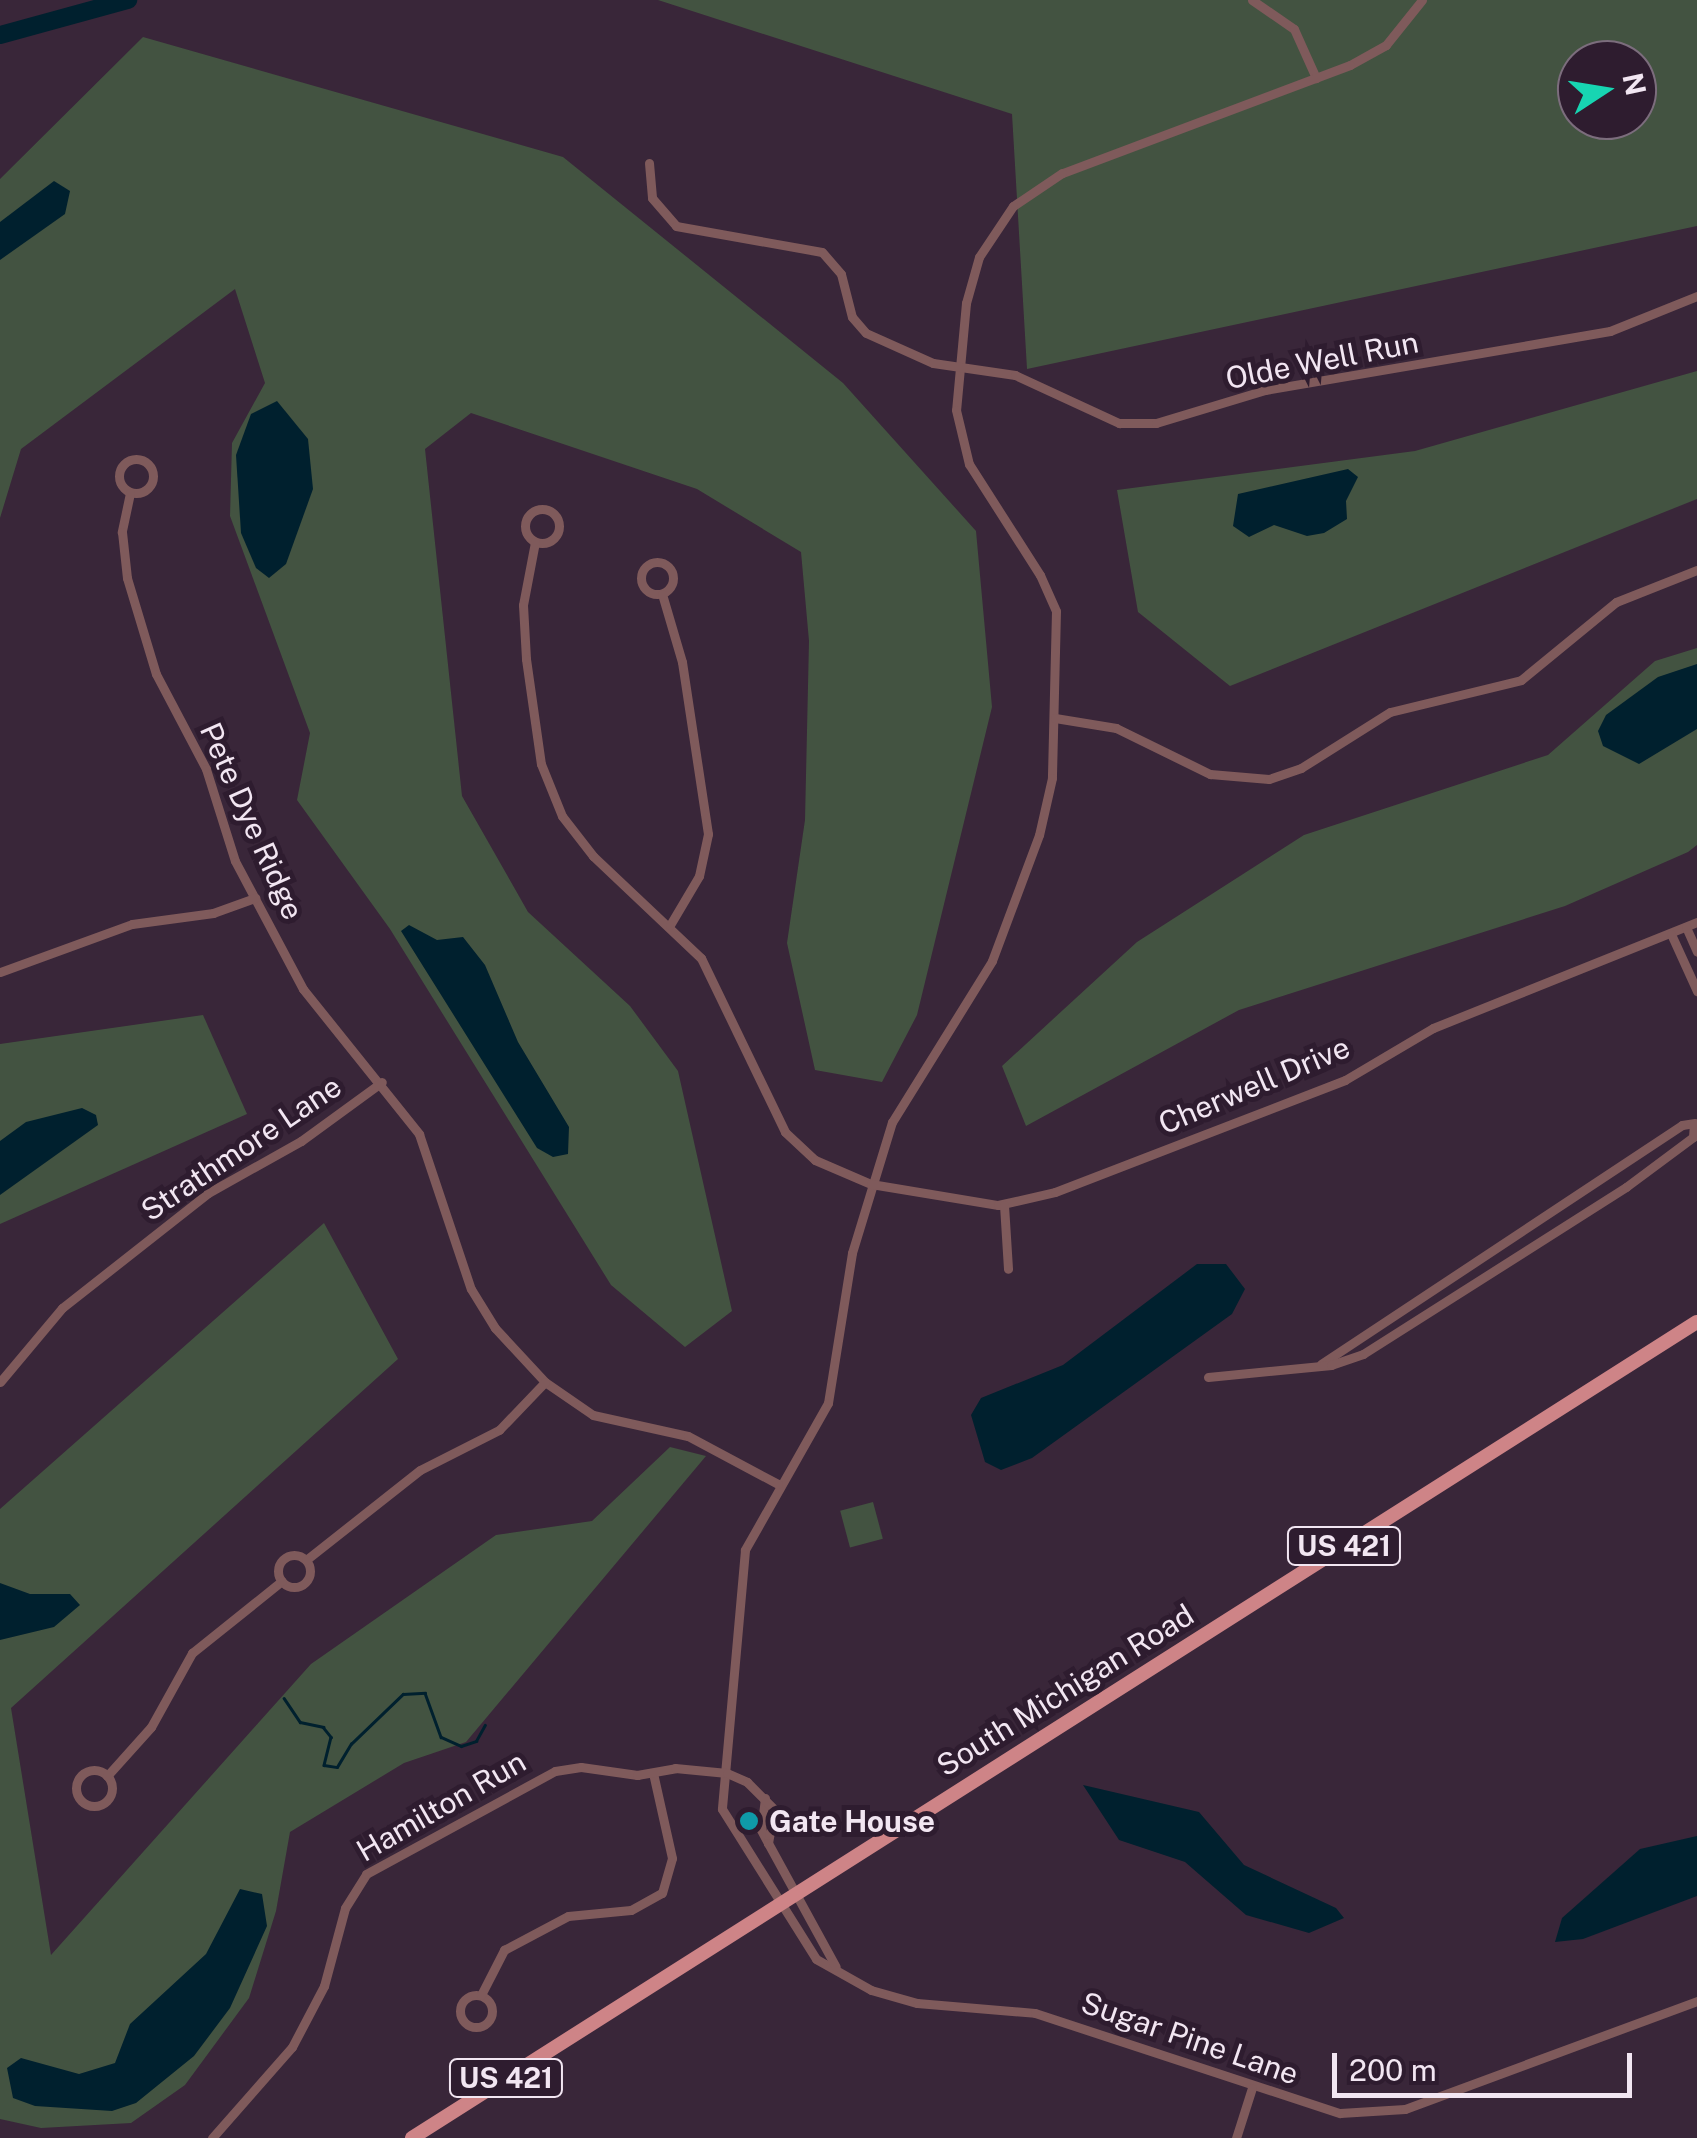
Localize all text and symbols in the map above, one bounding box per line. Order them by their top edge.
north arrow [1557,40,1657,140]
text: N [1616,70,1653,98]
street label: Olde Well Run [1222,324,1422,396]
street label: Pete Dye Ridge [192,717,312,925]
street label: Cherwell Drive [1153,1029,1355,1141]
street label: Strathmore Lane [134,1068,348,1228]
road number: US 421 [1286,1523,1402,1569]
street label: South Michigan Road [930,1596,1200,1784]
street label: Hamilton Run [350,1743,532,1869]
place label: Gate House [769,1803,935,1839]
marker: Gate House [738,1810,760,1832]
street label: Sugar Pine Lane [1077,1984,1303,2092]
scale bar [1337,2033,1637,2095]
text: 200 m [1349,2052,1437,2088]
road number: US 421 [448,2055,564,2101]

